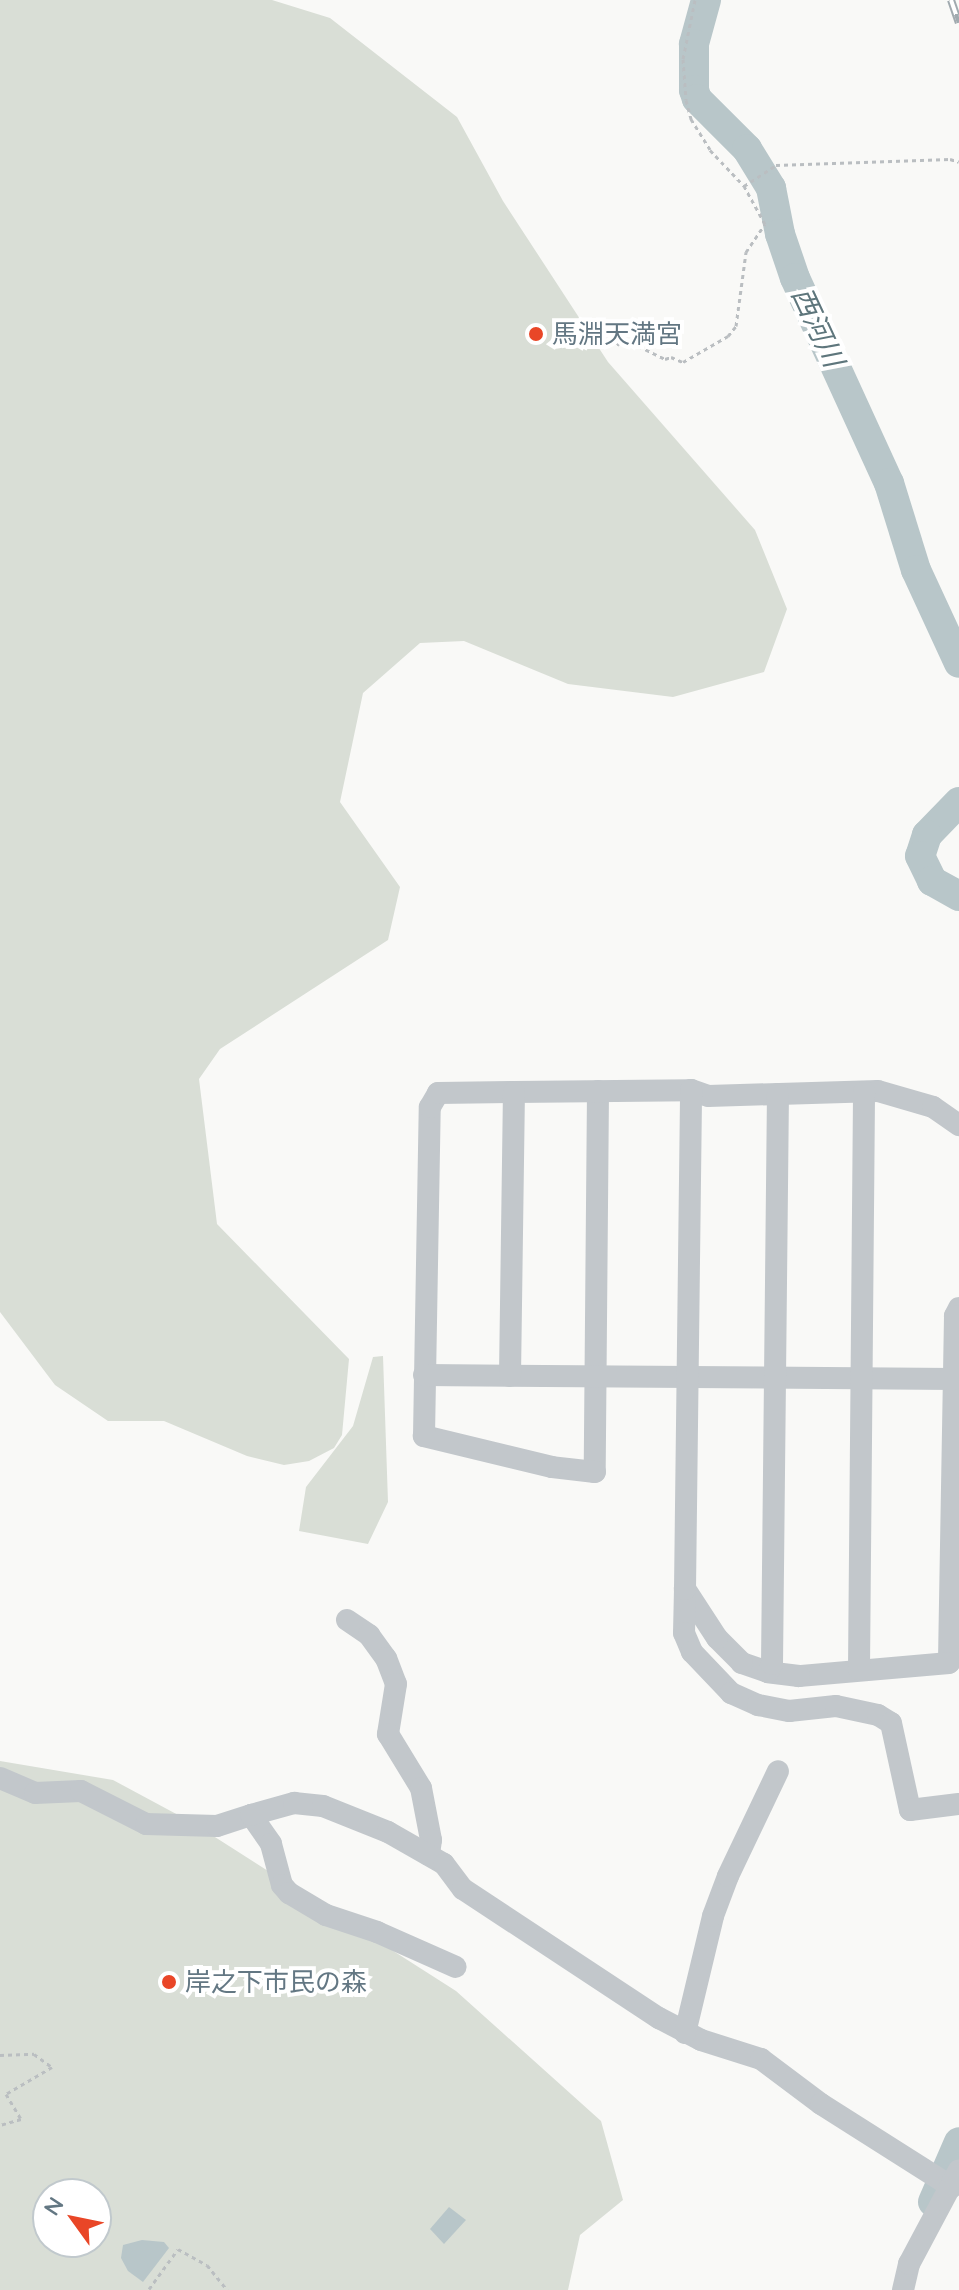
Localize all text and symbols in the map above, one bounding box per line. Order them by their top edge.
water label: 西河川 [785,282,851,372]
place label: 馬淵天満宮 [552,318,682,350]
marker: 馬淵天満宮 [527,325,545,343]
place label: 岸之下市民の森 [185,1966,367,1998]
marker: 岸之下市民の森 [160,1973,178,1991]
north arrow [32,2178,112,2258]
text: N [37,2192,70,2220]

